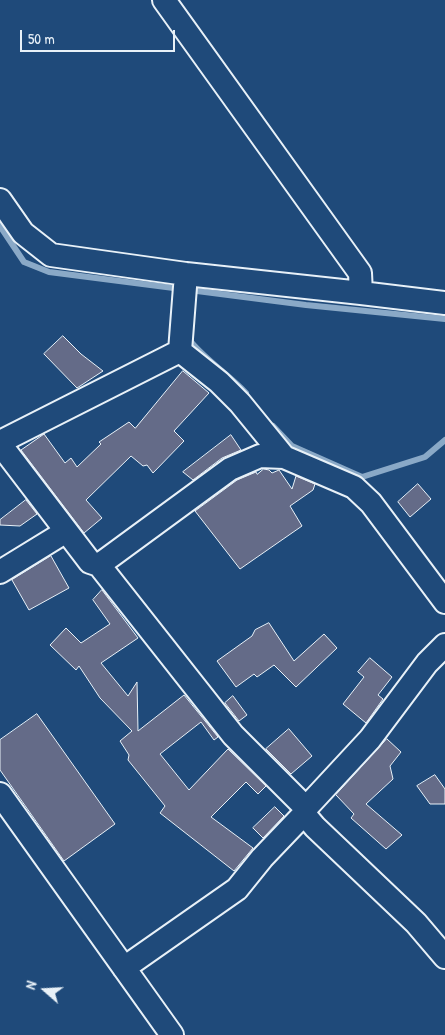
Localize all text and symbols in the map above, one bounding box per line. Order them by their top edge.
scale bar [22,20,178,52]
text: 50 m [28,28,55,49]
north arrow [20,965,70,1015]
text: N [20,978,41,992]

